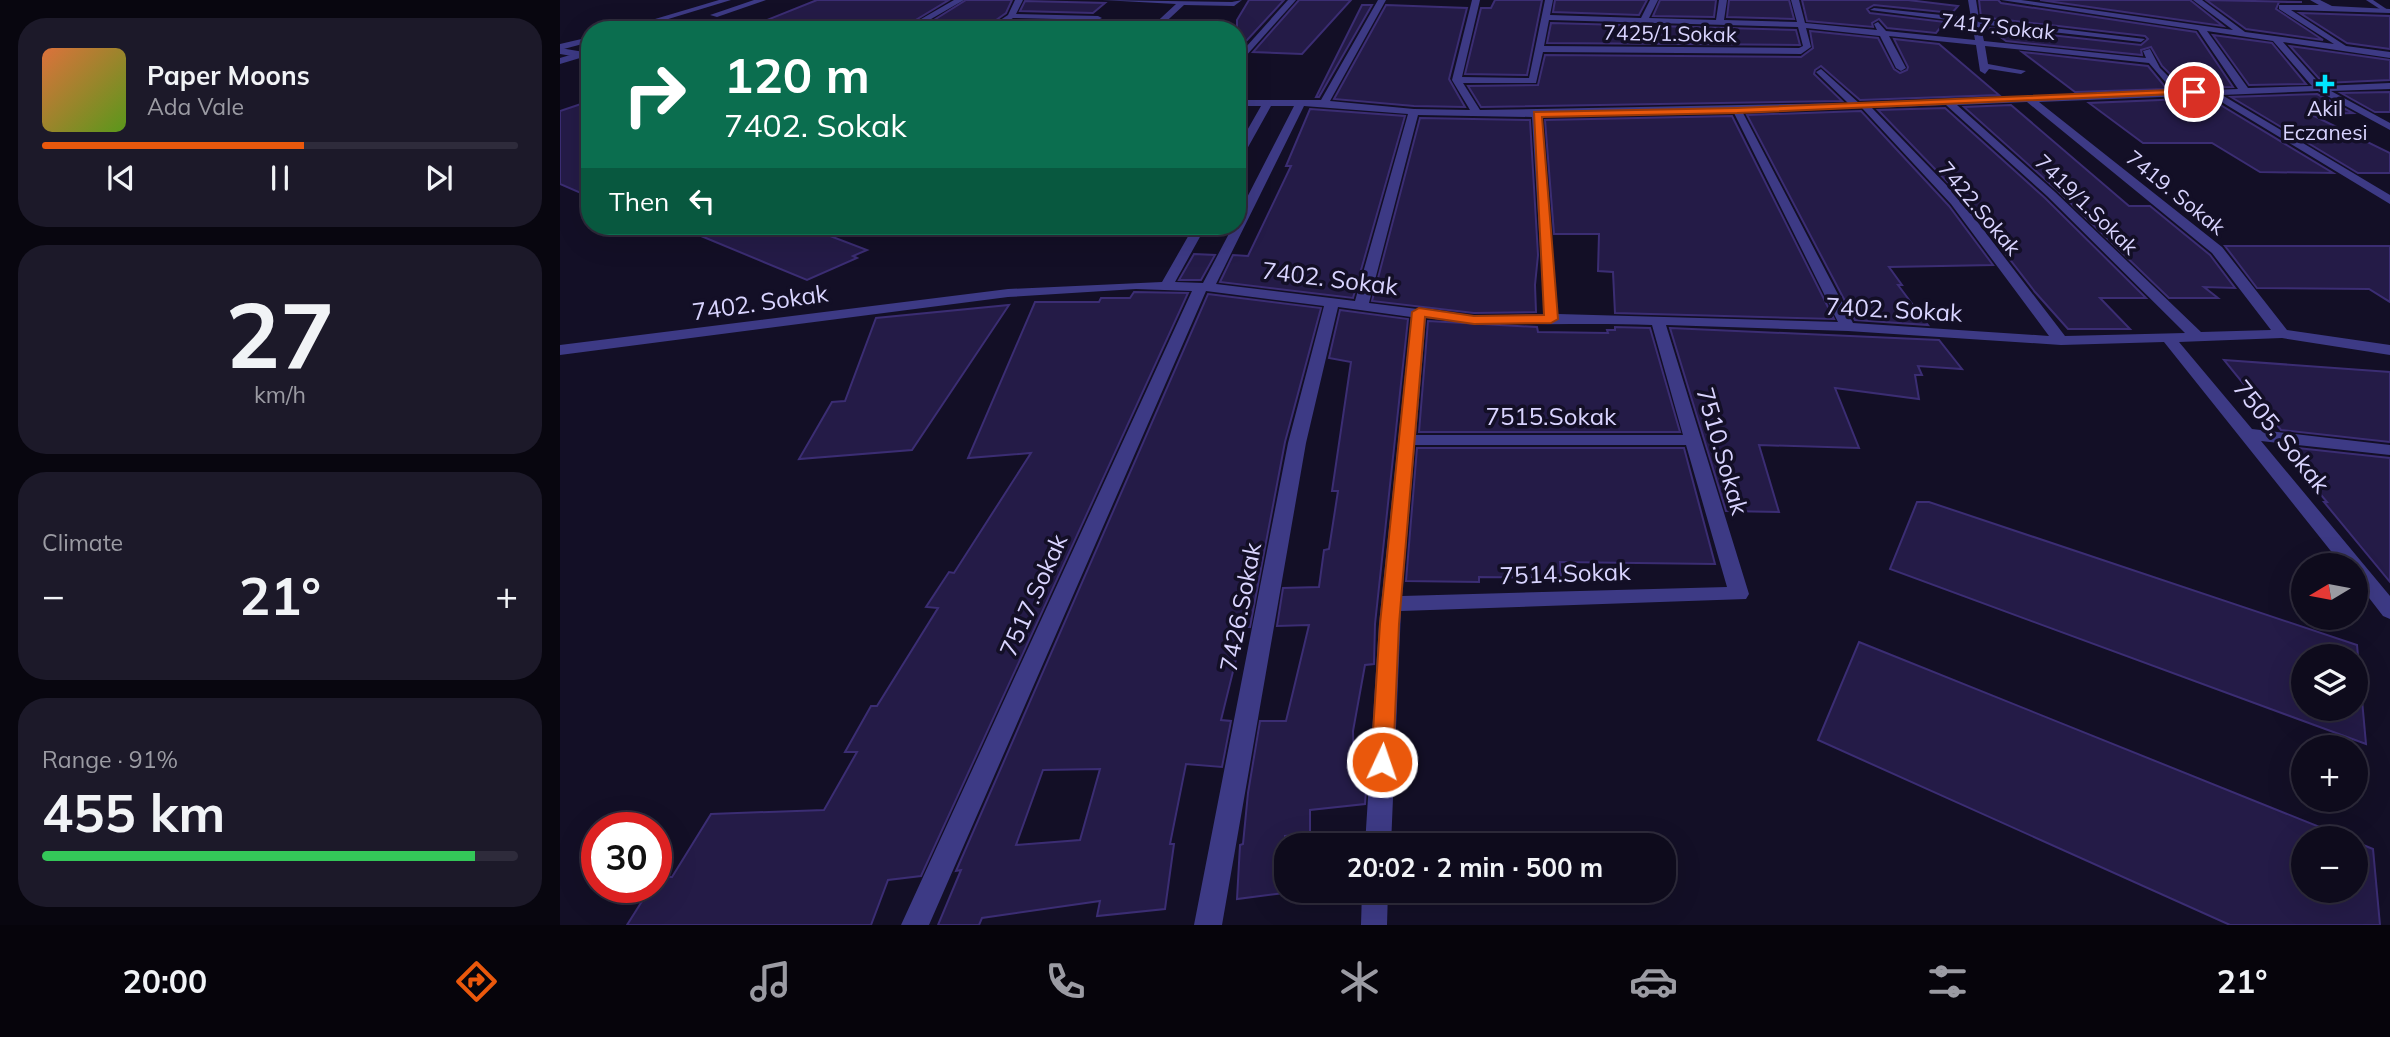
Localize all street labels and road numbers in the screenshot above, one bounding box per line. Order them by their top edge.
street label: 7417.Sokak [1940,7,2057,45]
street label: 7425/1.Sokak [1603,19,1737,47]
street label: 7419. Sokak [2121,144,2231,240]
street label: 7419/1.Sokak [2030,148,2144,260]
street label: 7422.Sokak [1933,156,2027,260]
street label: 7402. Sokak [1260,255,1400,301]
street label: 7402. Sokak [690,278,831,326]
street label: 7402. Sokak [1825,290,1964,328]
street label: 7505. Sokak [2227,373,2337,499]
street label: 7510.Sokak [1691,384,1756,519]
street label: 7515.Sokak [1486,401,1617,431]
street label: 7517.Sokak [993,528,1074,661]
street label: 7426.Sokak [1213,539,1267,674]
street label: 7514.Sokak [1499,556,1632,590]

